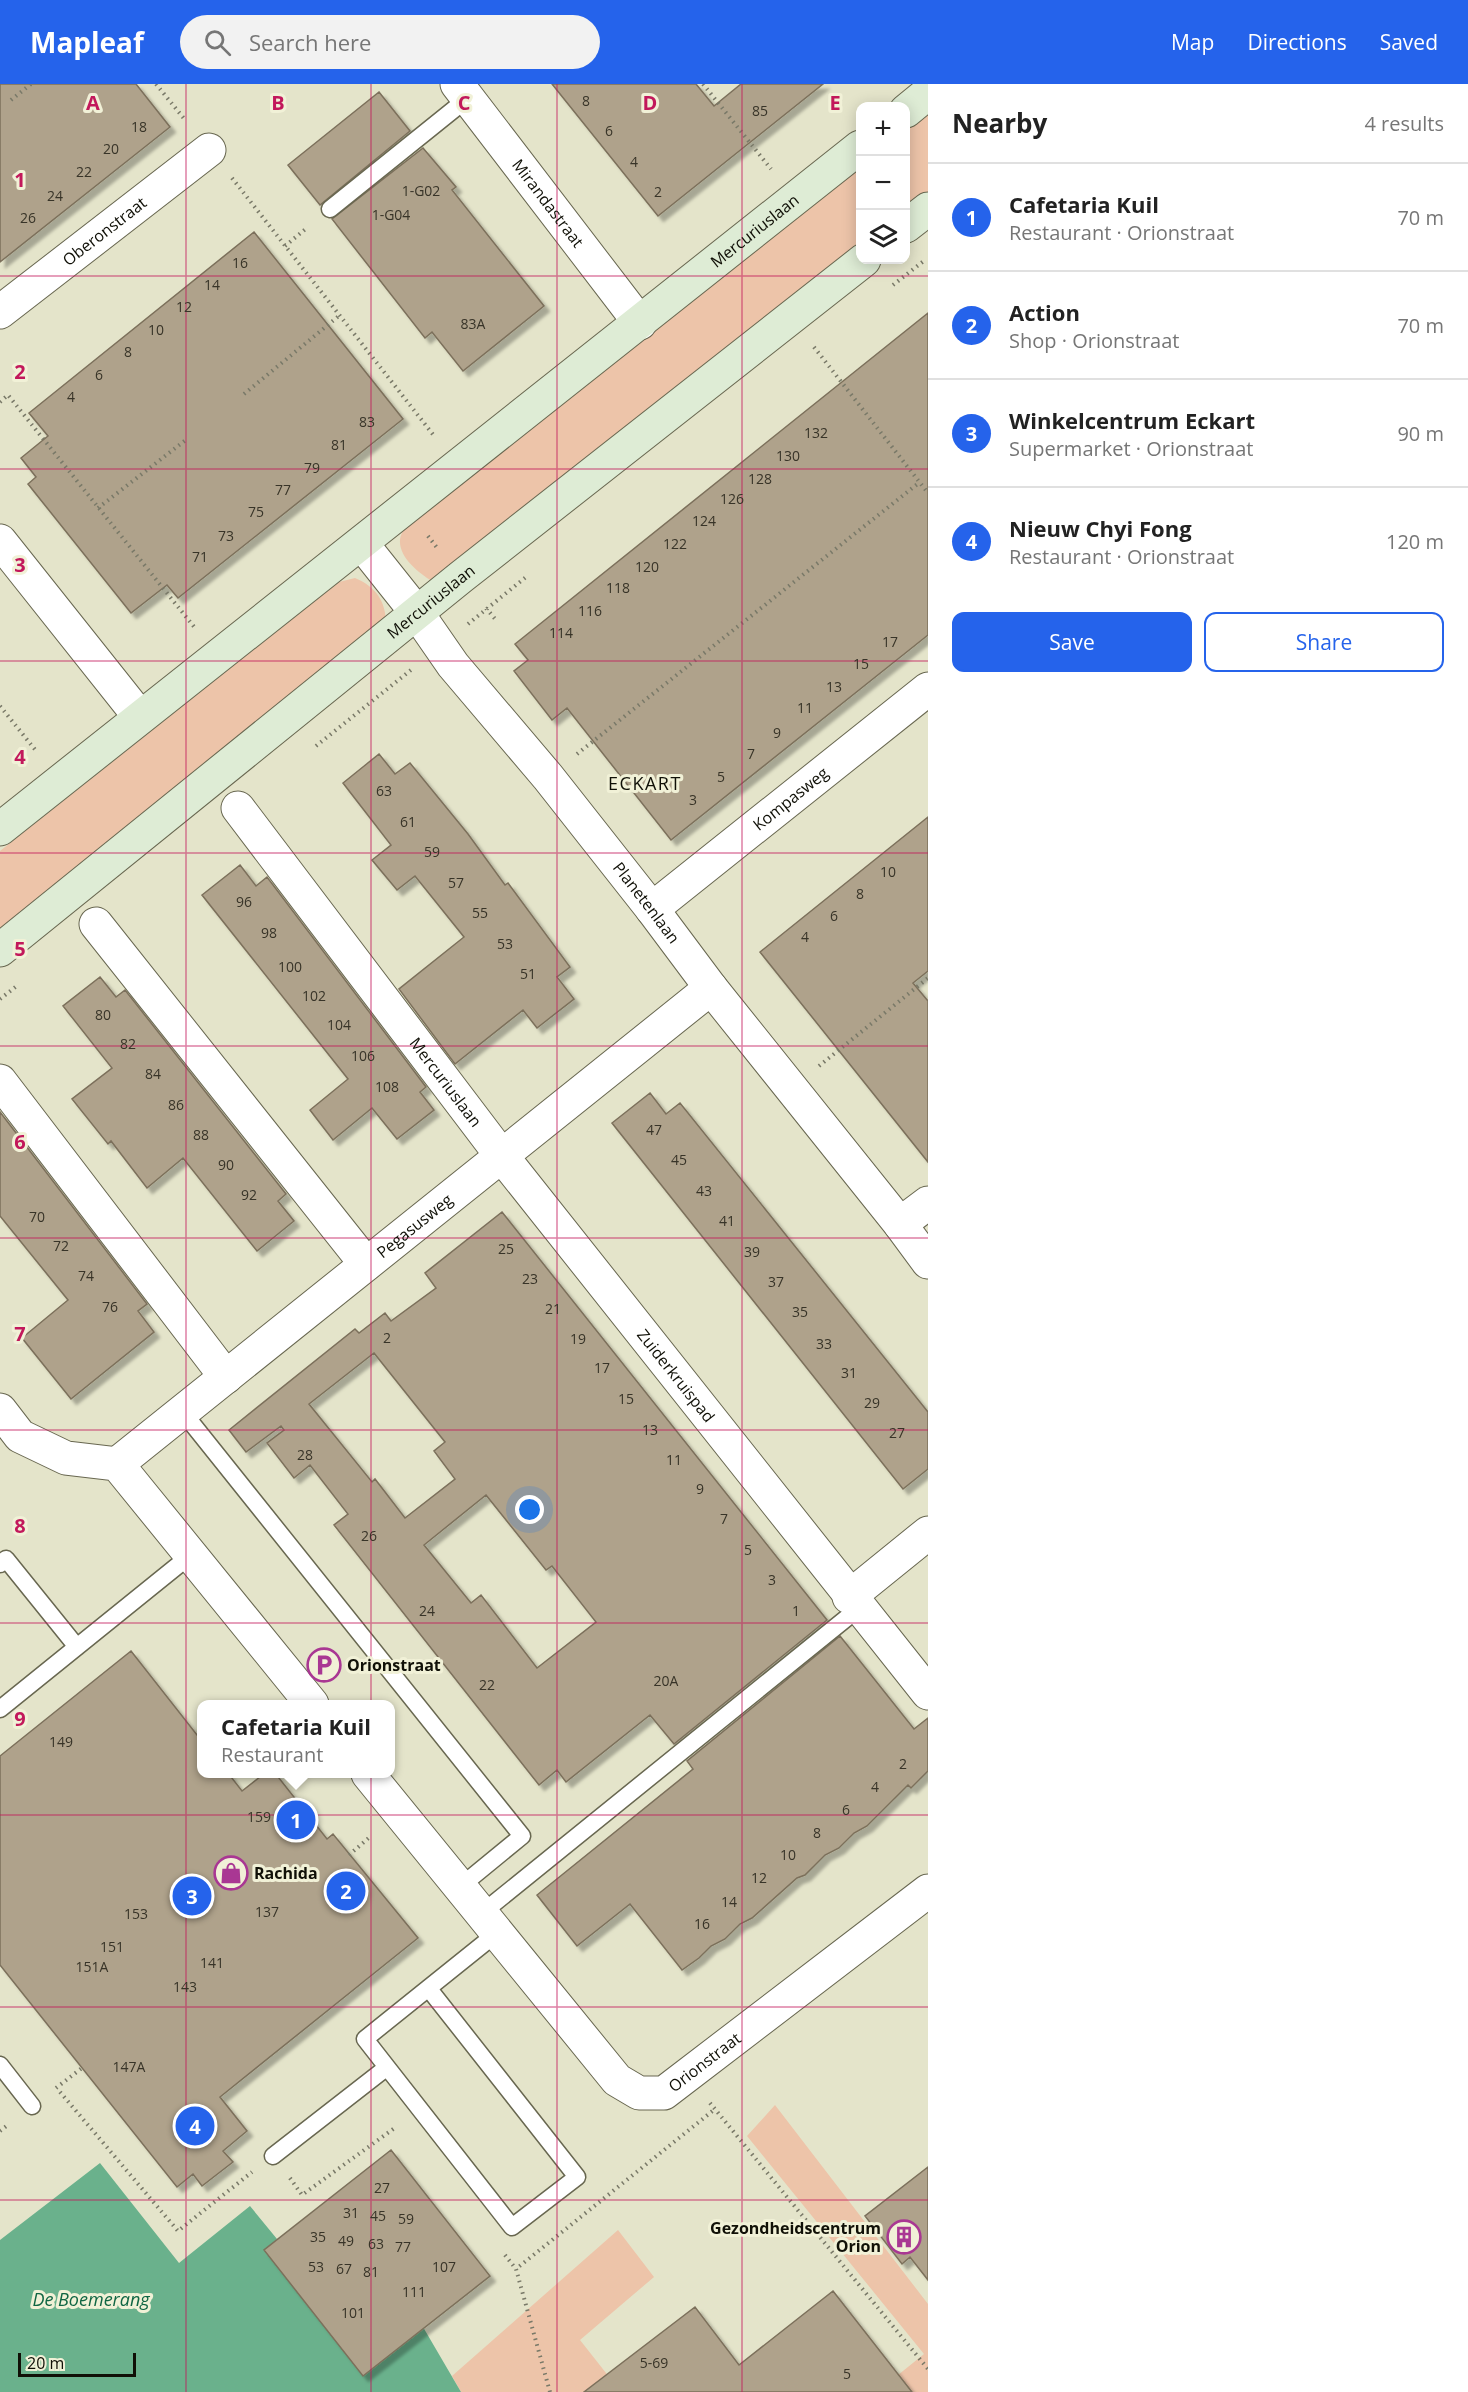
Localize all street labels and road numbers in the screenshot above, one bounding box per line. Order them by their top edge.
street label: Mirandastraat [507,154,589,252]
street label: Mercuriuslaan [706,189,803,273]
street label: Oberonstraat [58,191,151,271]
street label: Mercuriuslaan [382,559,479,644]
street label: Kompasweg [748,762,833,836]
street label: Planetenlaan [608,857,685,948]
street label: Mercuriuslaan [405,1033,487,1131]
street label: Pegasusweg [372,1188,457,1263]
street label: Zuiderkruispad [632,1324,720,1427]
street label: Orionstraat [664,2027,745,2097]

